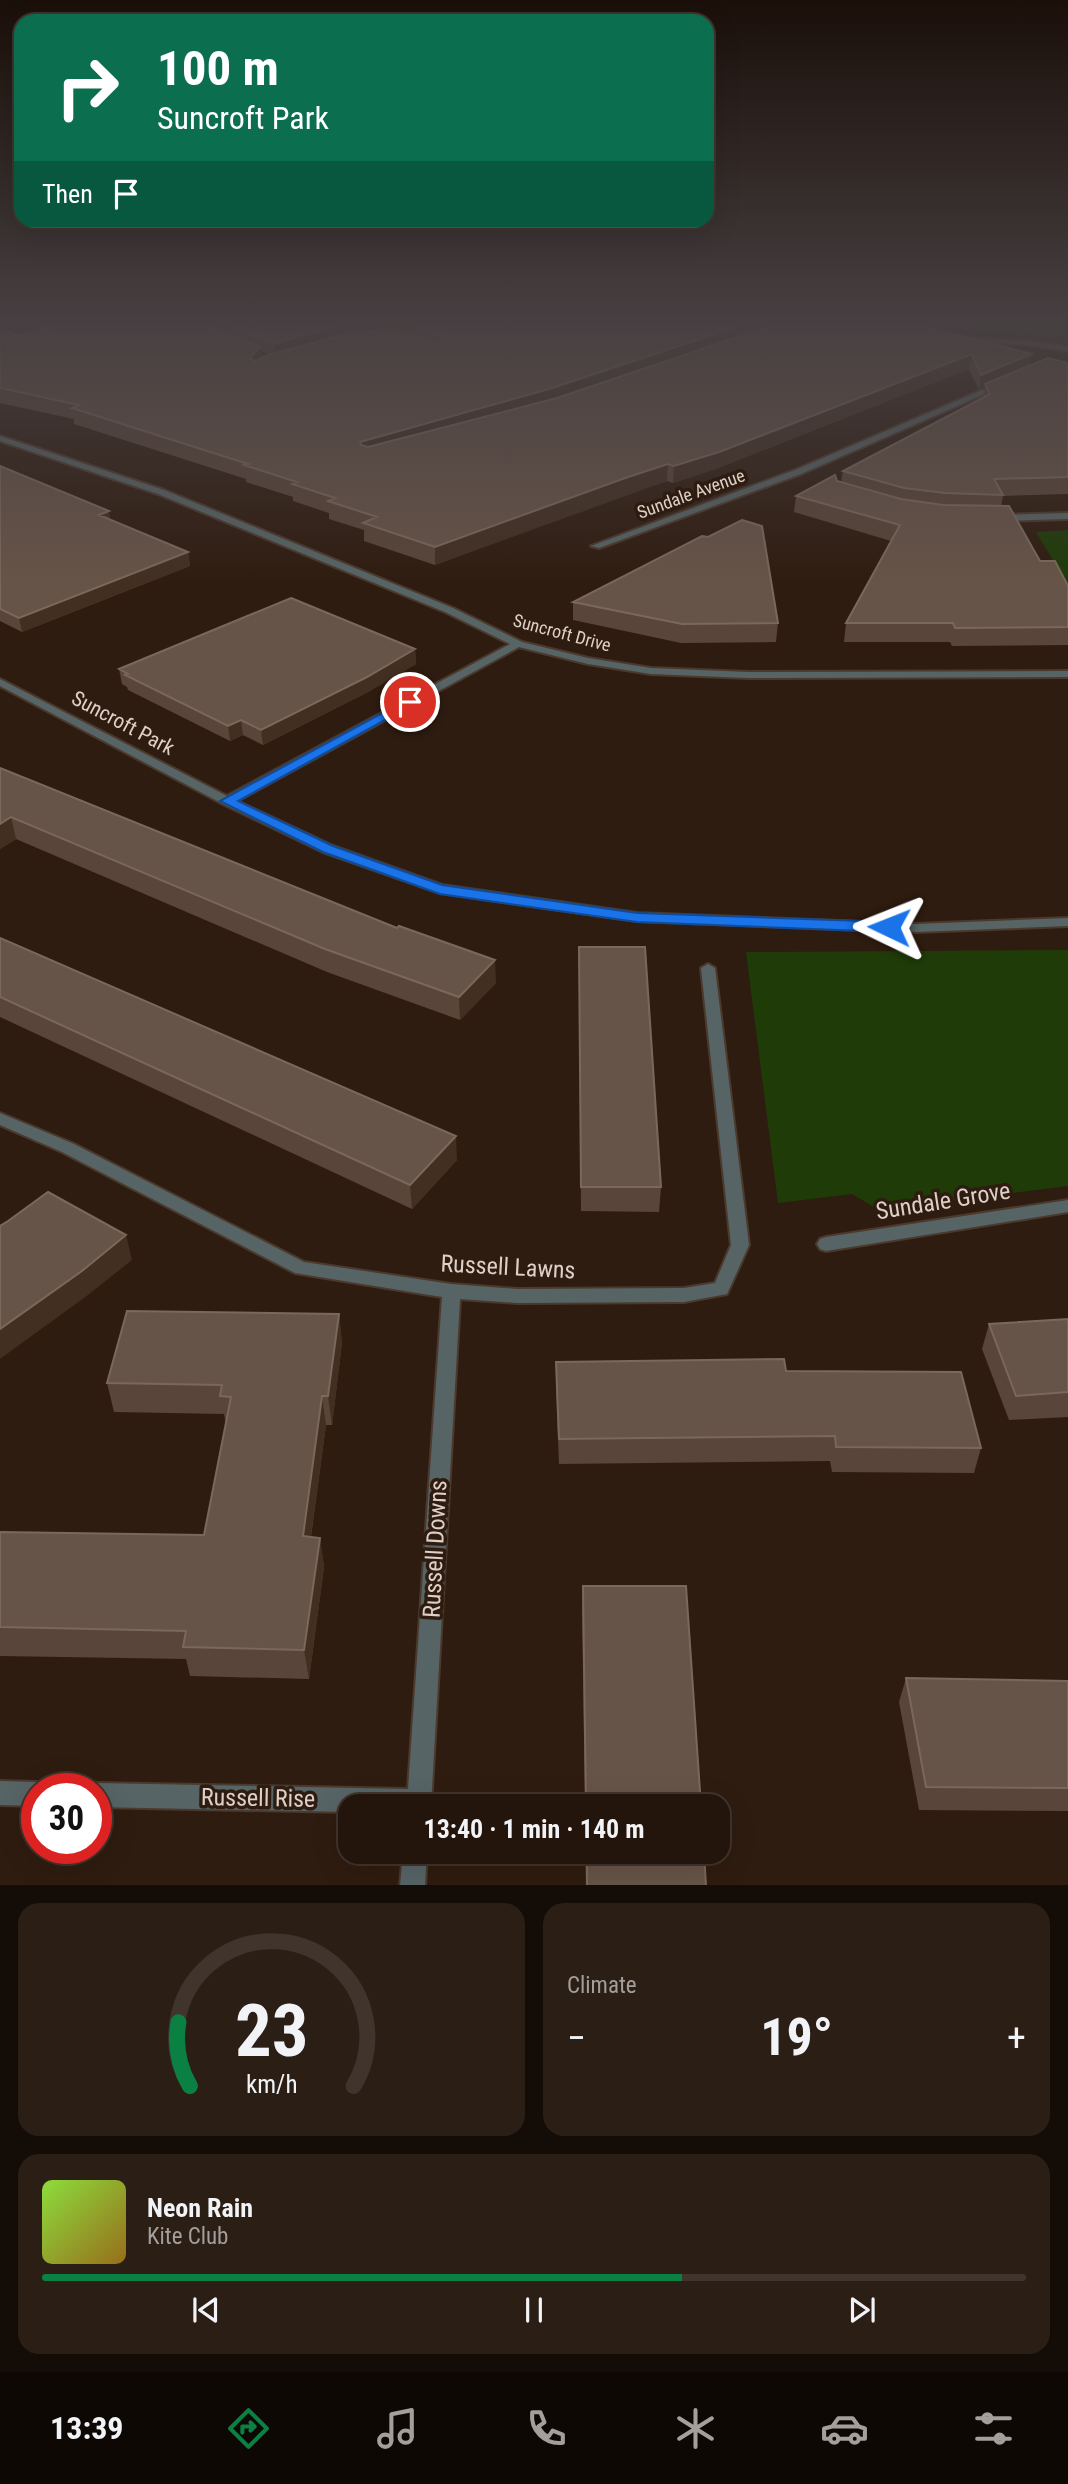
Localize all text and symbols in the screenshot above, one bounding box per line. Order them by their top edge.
text: 100 m [157,40,279,97]
icon: right [42,42,133,133]
text: Suncroft Park [157,99,329,137]
icon: arrive [107,175,145,213]
text: Then [42,179,93,209]
street label: Sundale Avenue [634,464,747,523]
street label: Suncroft Drive [511,609,613,656]
pin [380,672,440,732]
icon: arrive [391,683,429,721]
street label: Suncroft Park [68,686,179,760]
position arrow [852,890,926,964]
street label: Sundale Grove [874,1177,1012,1225]
street label: Russell Lawns [440,1249,576,1285]
street label: Russell Downs [417,1479,453,1619]
speed limit sign: 30 [21,1773,112,1864]
street label: Russell Rise [201,1783,315,1813]
text: 13:40 · 1 min · 140 m [424,1814,644,1844]
text: Climate [567,1972,637,1999]
text: 23 [235,1988,308,2074]
text: 19° [760,2007,833,2068]
text: − [567,2016,586,2060]
text: + [1007,2016,1026,2060]
text: km/h [246,2069,297,2098]
text: Neon Rain [147,2193,253,2223]
text: Kite Club [147,2223,228,2250]
icon: previous [187,2291,225,2329]
icon: pause [515,2291,553,2329]
icon: next [843,2291,881,2329]
icon: directions [224,2404,273,2453]
icon: music [373,2404,422,2453]
icon: phone [522,2404,571,2453]
icon: climate [671,2404,720,2453]
icon: car [820,2404,869,2453]
icon: filters [969,2404,1018,2453]
text: 13:39 [50,2409,123,2447]

